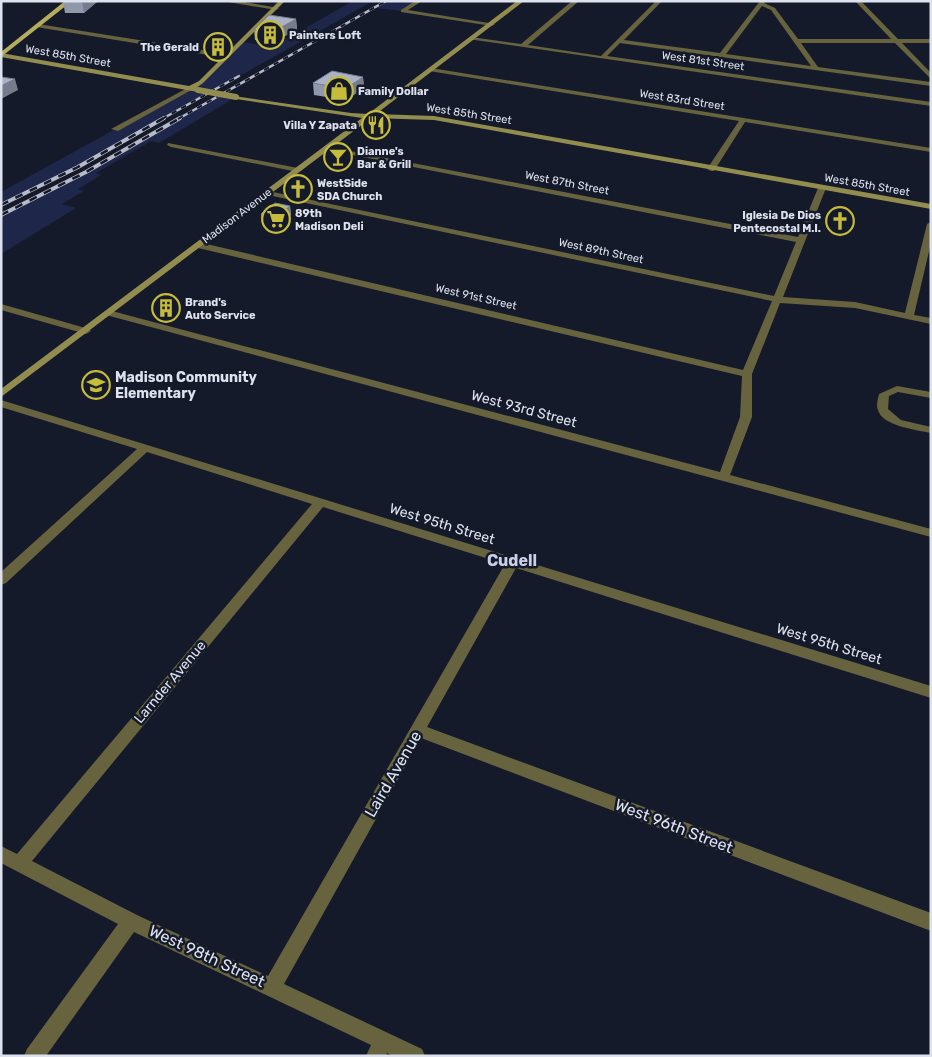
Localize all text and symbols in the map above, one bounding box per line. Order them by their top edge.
building icon: Painters Loft [255,20,285,50]
place label: Painters Loft [289,29,361,42]
building icon: The Gerald [203,32,233,62]
place label: The Gerald [140,41,199,54]
street label: West 85th Street [24,42,112,70]
street label: West 81st Street [661,49,746,73]
shop icon: Family Dollar [324,76,354,106]
place label: Family Dollar [358,85,428,98]
street label: West 83rd Street [638,87,726,113]
street label: West 85th Street [425,101,513,127]
restaurant icon: Villa Y Zapata [361,110,391,140]
place label: Villa Y Zapata [283,119,357,132]
bar icon: Dianne's Bar & Grill [323,142,353,172]
place label: Dianne's Bar & Grill [357,145,411,171]
street label: West 87th Street [524,168,611,198]
street label: West 85th Street [823,171,911,199]
church icon: WestSide SDA Church [283,174,313,204]
place label: WestSide SDA Church [317,177,382,203]
street label: Madison Avenue [200,186,274,246]
supermarket icon: 89th Madison Deli [261,204,291,234]
church icon: Iglesia De Dios Pentecostal M.I. [825,206,855,236]
place label: 89th Madison Deli [295,207,364,233]
place label: Iglesia De Dios Pentecostal M.I. [733,209,821,235]
street label: West 89th Street [557,236,645,266]
street label: West 91st Street [434,281,519,313]
building icon: Brand's Auto Service [151,293,181,323]
place label: Brand's Auto Service [185,296,256,322]
place label: Madison Community Elementary [115,369,258,402]
school or university icon: Madison Community Elementary [81,370,111,400]
street label: West 93rd Street [469,387,579,431]
street label: West 95th Street [387,500,497,548]
district label: Cudell [487,551,537,570]
street label: West 95th Street [774,620,884,668]
street label: Larnder Avenue [130,637,210,727]
street label: Laird Avenue [361,727,425,821]
street label: West 96th Street [612,795,736,857]
street label: West 98th Street [146,921,268,991]

